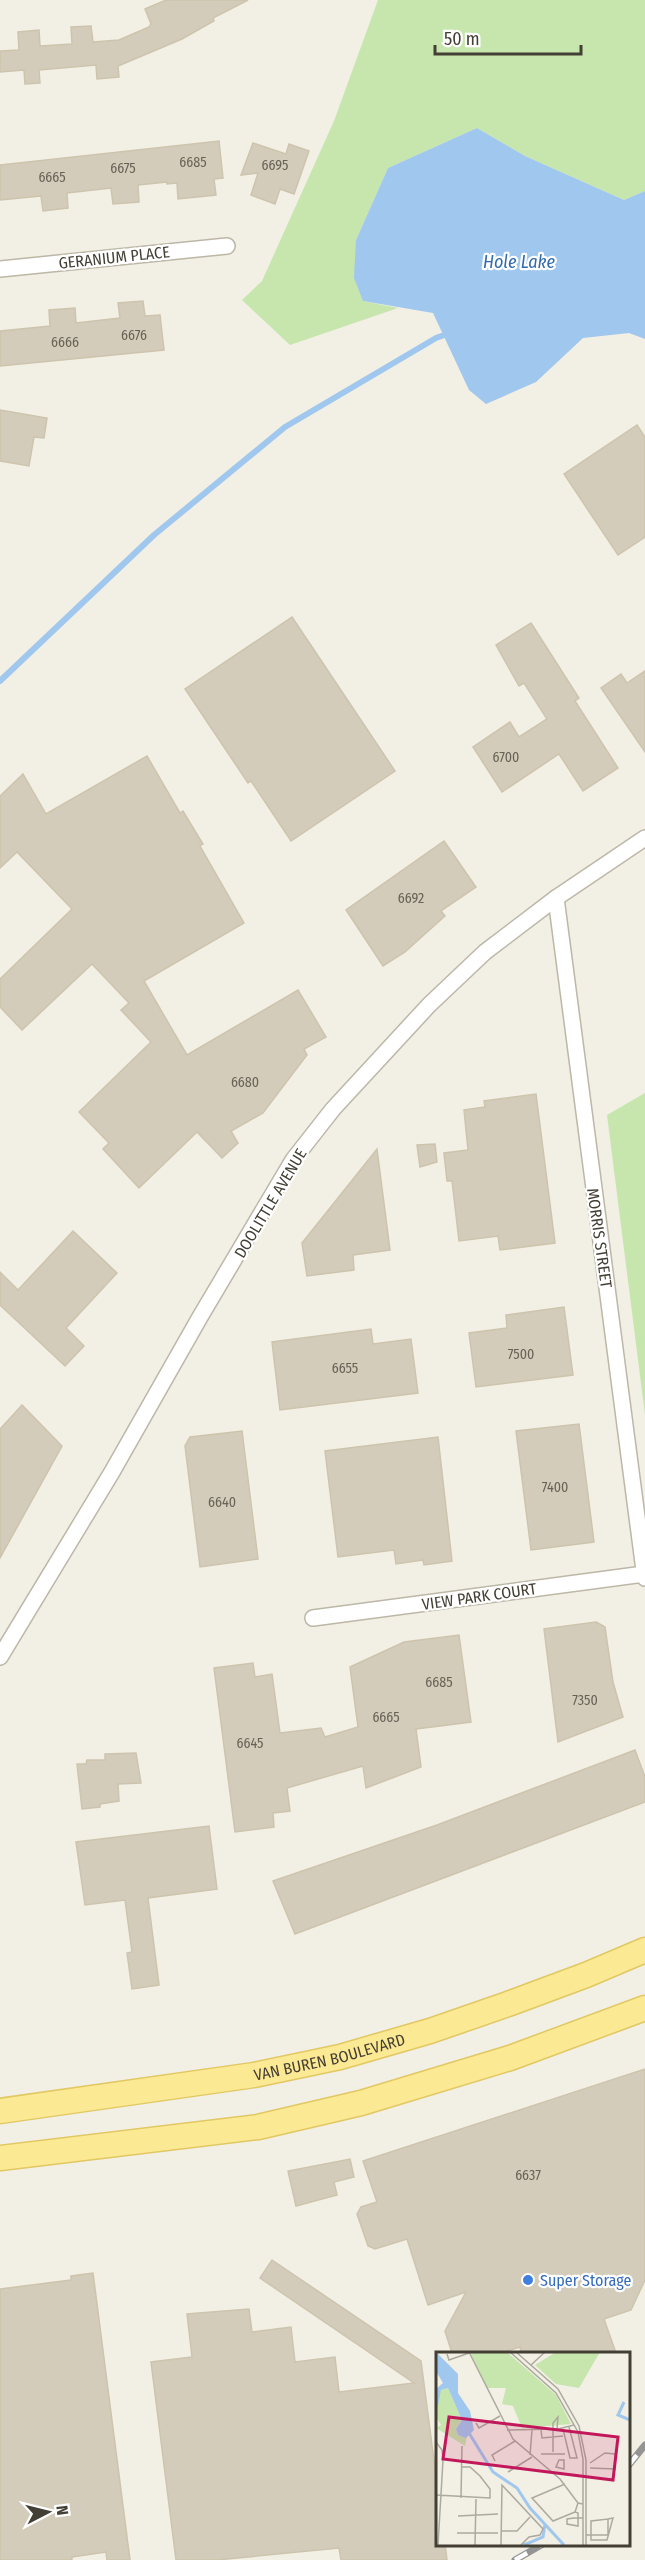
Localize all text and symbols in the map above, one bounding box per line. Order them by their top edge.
scale bar [435,18,580,56]
text: 50 m [444,28,480,50]
house number: 6685 [179,154,207,171]
house number: 6695 [262,157,288,174]
house number: 6675 [110,160,136,177]
house number: 6665 [38,169,66,186]
street label: GERANIUM PLACE [58,242,171,273]
water label: Hole Lake [483,251,555,273]
house number: 6676 [121,327,147,344]
house number: 6666 [51,334,79,351]
house number: 6700 [493,749,519,766]
house number: 6692 [398,890,424,907]
house number: 6680 [231,1074,259,1091]
street label: DOOLITTLE AVENUE [230,1145,311,1261]
street label: MORRIS STREET [583,1187,616,1290]
house number: 7500 [508,1346,534,1363]
house number: 6655 [332,1360,358,1377]
house number: 7400 [542,1479,568,1496]
house number: 6640 [208,1494,236,1511]
street label: VIEW PARK COURT [421,1579,538,1614]
house number: 6685 [425,1674,453,1691]
house number: 7350 [572,1692,598,1709]
house number: 6665 [372,1709,400,1726]
house number: 6645 [237,1735,263,1752]
street label: VAN BUREN BOULEVARD [252,2030,407,2085]
house number: 6637 [515,2167,541,2184]
place label: Super Storage [540,2271,631,2290]
marker: Super Storage [521,2273,535,2287]
inset map [436,2352,630,2545]
north arrow [18,2482,78,2542]
text: N [52,2504,72,2516]

